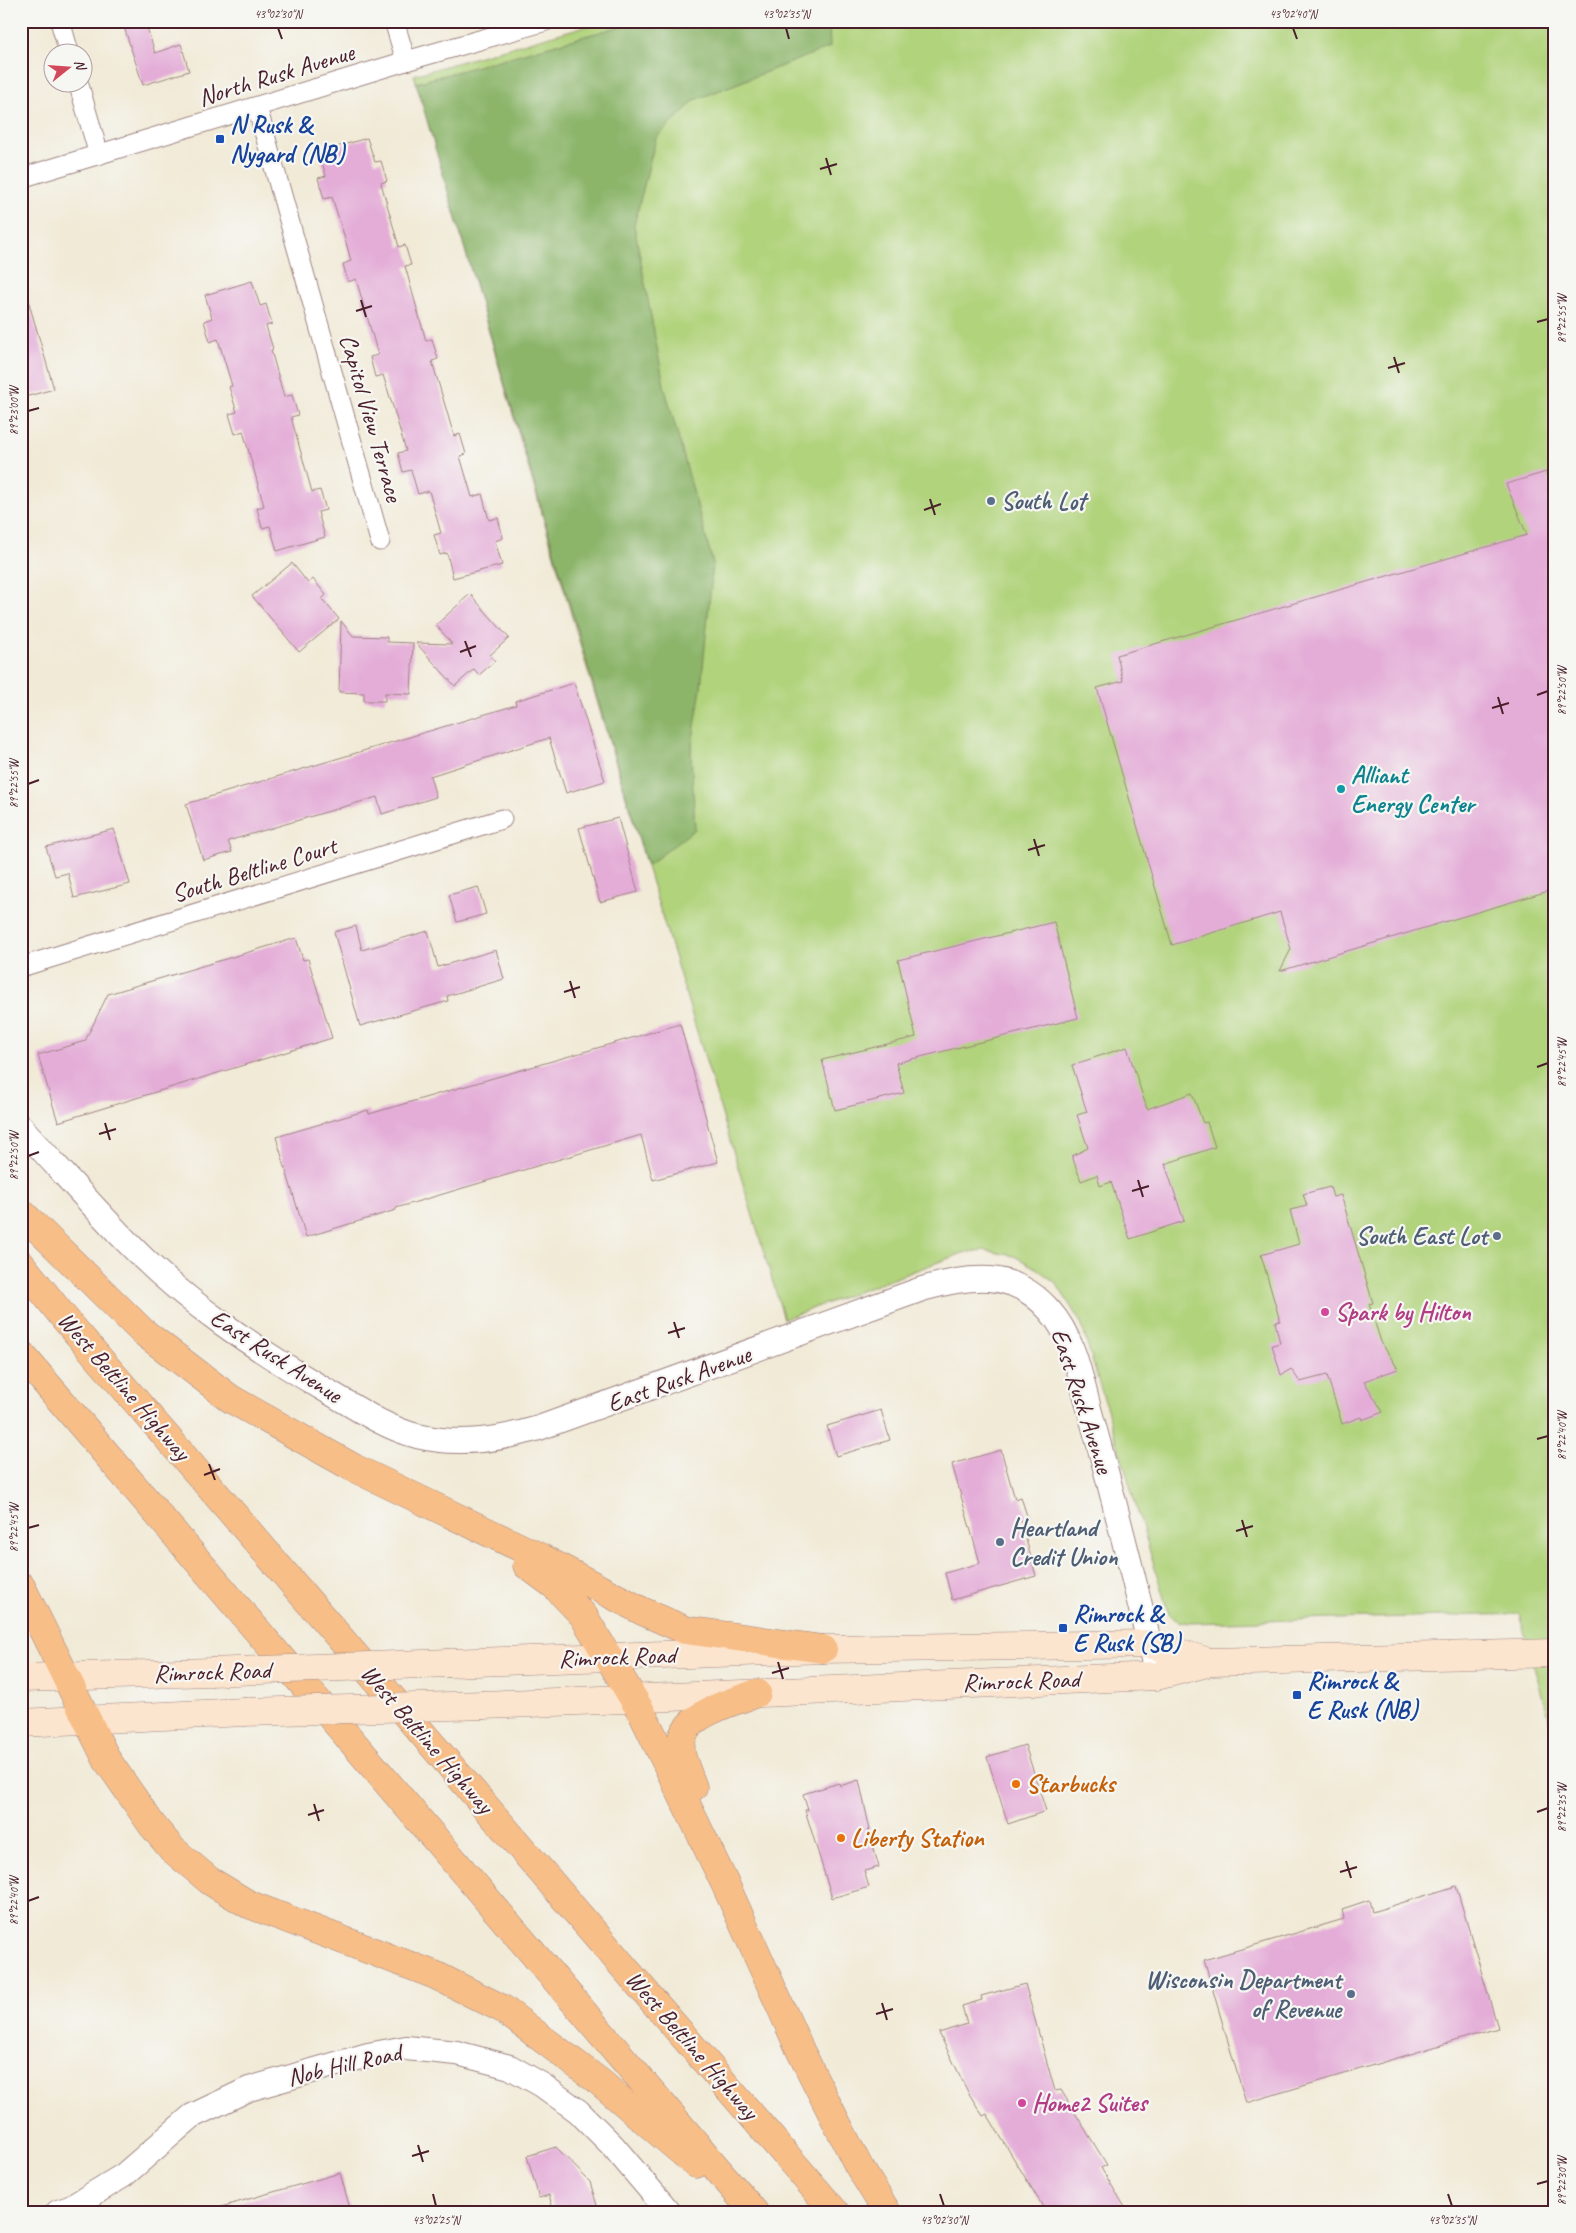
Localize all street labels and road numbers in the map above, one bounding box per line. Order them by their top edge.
street label: North Rusk Avenue [194,36,360,114]
street label: Capitol View Terrace [332,331,411,507]
street label: South Beltline Court [168,829,343,910]
street label: East Rusk Avenue [204,1302,349,1411]
street label: West Beltline Highway [50,1305,199,1469]
street label: East Rusk Avenue [1044,1325,1121,1479]
street label: East Rusk Avenue [603,1338,757,1420]
street label: Rimrock Road [558,1639,680,1675]
street label: Rimrock Road [153,1654,275,1690]
street label: West Beltline Highway [353,1658,502,1822]
street label: Rimrock Road [962,1663,1084,1699]
street label: West Beltline Highway [618,1964,767,2128]
street label: Nob Hill Road [284,2035,408,2094]

